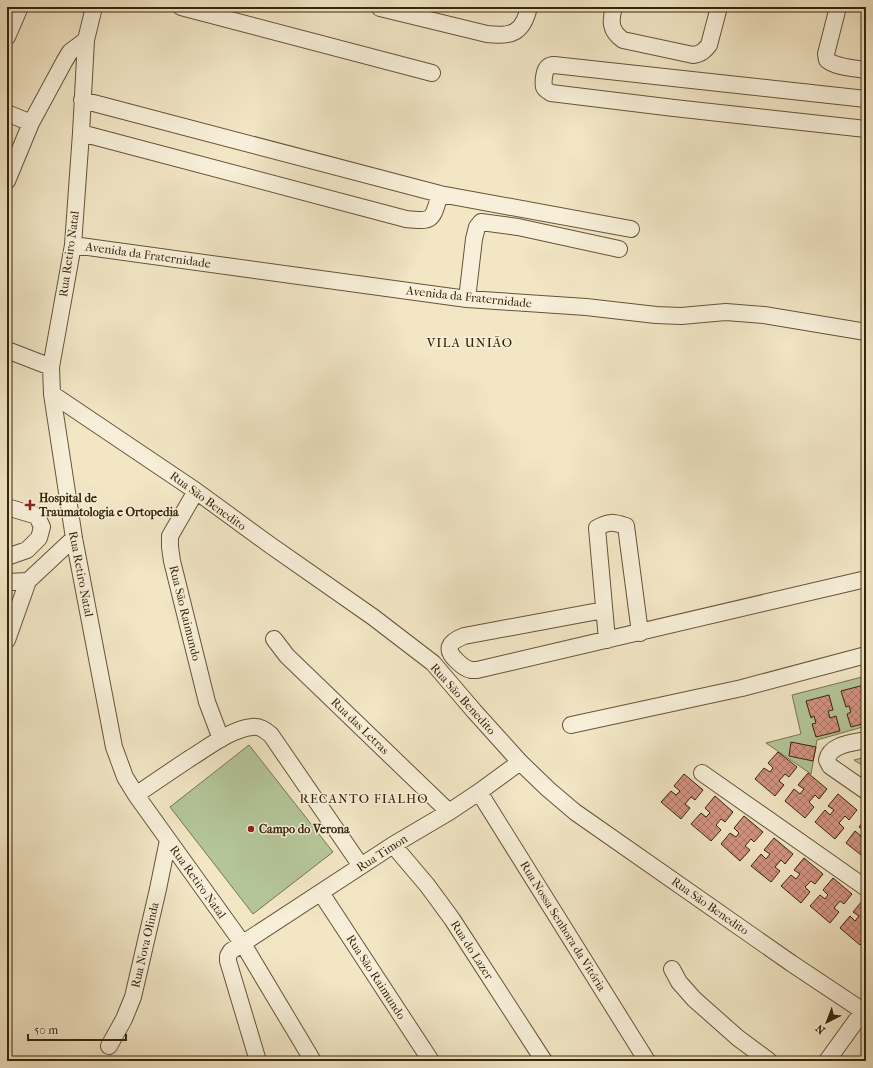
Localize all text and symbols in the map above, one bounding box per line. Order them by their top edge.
street label: Rua Retiro Natal [56,209,82,298]
street label: Avenida da Fraternidade [83,239,212,271]
street label: Avenida da Fraternidade [404,283,533,311]
district label: VILA UNIÃO [426,335,513,350]
street label: Rua São Benedito [167,469,249,533]
place label: Hospital de Traumatologia e Ortopedia [38,491,179,520]
marker: Hospital de Traumatologia e Ortopedia [24,499,36,511]
street label: Rua Retiro Natal [66,530,96,619]
street label: Rua São Raimundo [166,564,204,662]
street label: Rua São Benedito [427,661,499,737]
street label: Rua das Letras [328,695,392,758]
district label: RECANTO FIALHO [300,791,428,806]
place label: Campo do Verona [259,822,350,837]
marker: Campo do Verona [246,824,256,834]
street label: Rua Timon [354,831,410,875]
street label: Rua Retiro Natal [167,843,230,922]
street label: Rua Nossa Senhora da Vitória [517,858,609,994]
street label: Rua São Benedito [669,874,751,938]
street label: Rua Nova Olinda [128,900,162,989]
street label: Rua do Lazer [448,918,497,983]
street label: Rua São Raimundo [343,932,409,1022]
north arrow [807,1002,847,1042]
scale bar [28,1016,126,1042]
text: N [813,1021,828,1037]
text: 50 m [34,1023,58,1037]

